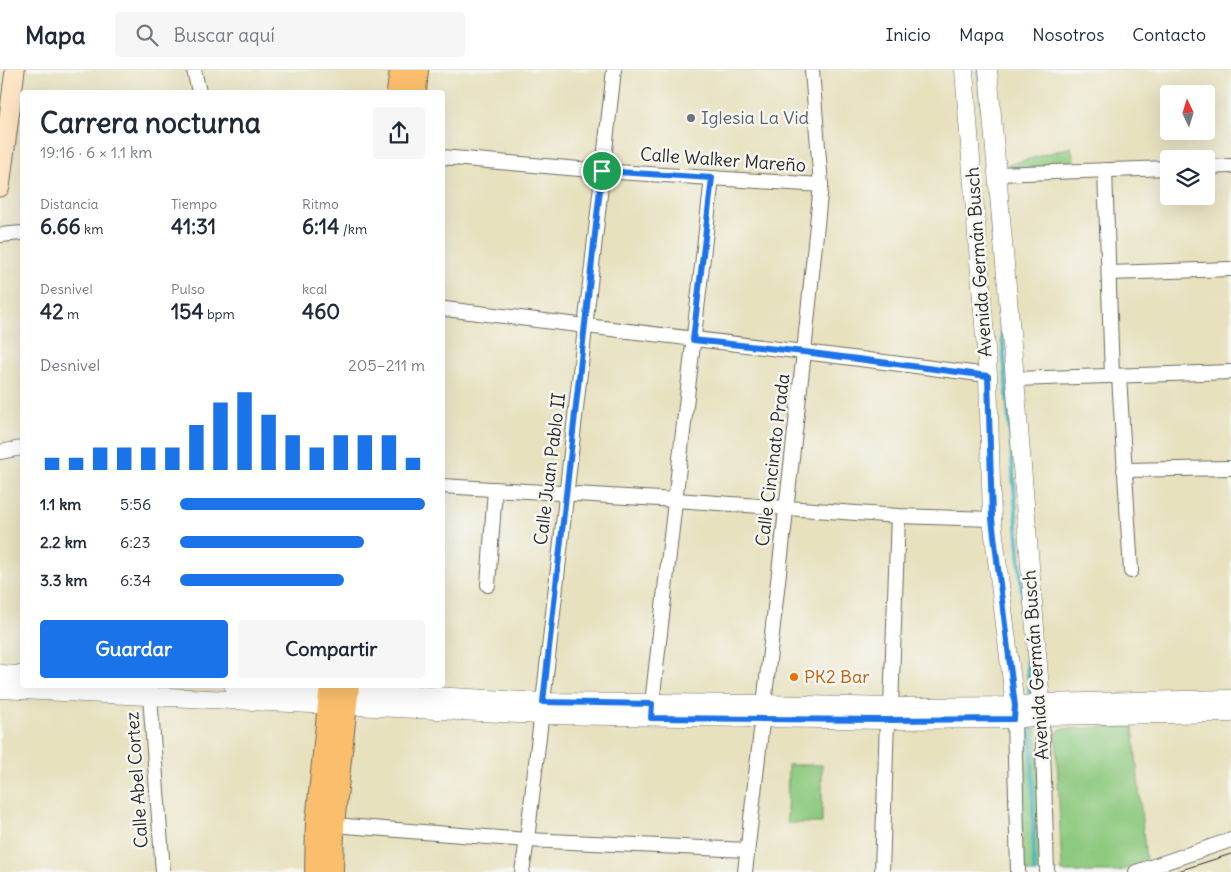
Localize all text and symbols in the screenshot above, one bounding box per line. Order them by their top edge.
search box [115,12,465,57]
text: Mapa [25,20,85,50]
icon: search [133,21,161,49]
text: Buscar aquí [173,23,275,47]
text: Inicio [885,23,931,46]
text: Mapa [959,23,1004,46]
text: Nosotros [1032,23,1104,46]
text: Contacto [1132,23,1206,46]
north arrow [1160,85,1215,140]
map controls [1160,85,1215,205]
text: Carrera nocturna [40,105,261,141]
place label: Iglesia La Vid [701,106,810,129]
button: share [373,107,425,159]
marker: Iglesia La Vid [685,112,697,124]
text: 19:16 · 6 × 1.1 km [40,142,152,162]
street label: Calle Walker Mareño [639,142,807,177]
pin [581,150,623,192]
button: layers [1160,150,1215,205]
icon: arrive [588,157,616,185]
street label: Avenida Germán Busch [960,166,997,358]
text: Distancia [40,195,99,213]
text: Tiempo [171,195,217,213]
text: Ritmo [302,195,339,213]
text: 6.66 [40,213,81,240]
text: 41:31 [171,213,216,240]
text: 6:14 [302,213,339,240]
text: km [81,220,103,238]
text: /km [339,220,367,238]
text: Desnivel [40,280,93,298]
text: Pulso [171,280,205,298]
text: kcal [302,280,327,298]
text: 42 [40,298,64,325]
text: 154 [171,298,204,325]
text: 460 [302,298,340,325]
text: m [64,305,79,323]
text: bpm [204,305,235,323]
text: Desnivel [40,355,100,375]
text: 205–211 m [348,355,425,375]
street label: Calle Cincinato Prada [751,372,795,548]
street label: Calle Juan Pablo II [529,391,570,546]
text: 1.1 km [40,494,81,514]
text: 5:56 [120,494,151,514]
text: 2.2 km [40,532,87,552]
text: 6:23 [120,532,151,552]
street label: Avenida Germán Busch [1017,569,1054,761]
text: 3.3 km [40,570,88,590]
text: 6:34 [120,570,151,590]
button: Guardar [40,620,228,678]
button: Compartir [238,620,425,678]
place label: PK2 Bar [804,665,870,688]
marker: PK2 Bar [788,671,800,683]
street label: Calle Abel Cortez [120,711,153,849]

